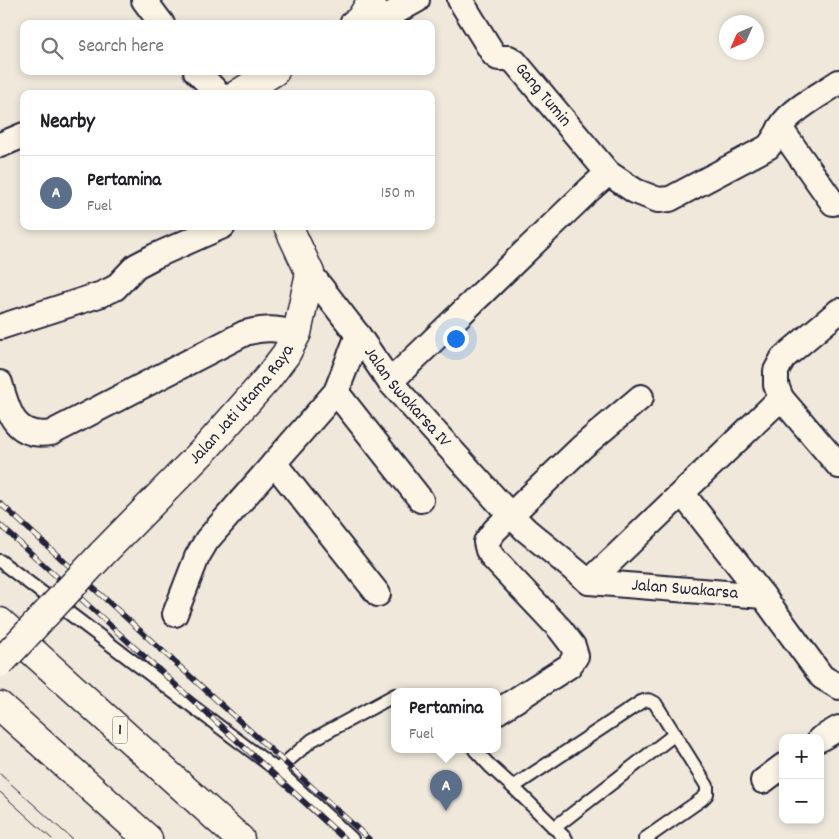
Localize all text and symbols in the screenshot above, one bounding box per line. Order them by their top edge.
north arrow [719,15,764,60]
search box [20,20,435,75]
icon: search [38,34,66,62]
text: Search here [78,34,164,61]
street label: Gang Tumin [508,58,577,133]
text: Nearby [40,108,95,138]
text: Pertamina [87,168,161,195]
text: A [52,182,60,205]
text: 150 m [381,182,415,205]
text: Fuel [87,195,112,218]
your location [443,326,469,352]
street label: Jalan Jati Utama Raya [184,340,301,470]
street label: Jalan Swakarsa IV [357,342,457,454]
street label: Jalan Swakarsa [630,573,739,606]
popup [391,688,501,753]
text: Pertamina [409,696,483,723]
road number: 1 [112,716,128,744]
text: Fuel [409,723,434,746]
map controls [779,734,824,824]
button: + [779,734,824,779]
pin: A [430,770,462,811]
button: − [779,779,824,824]

